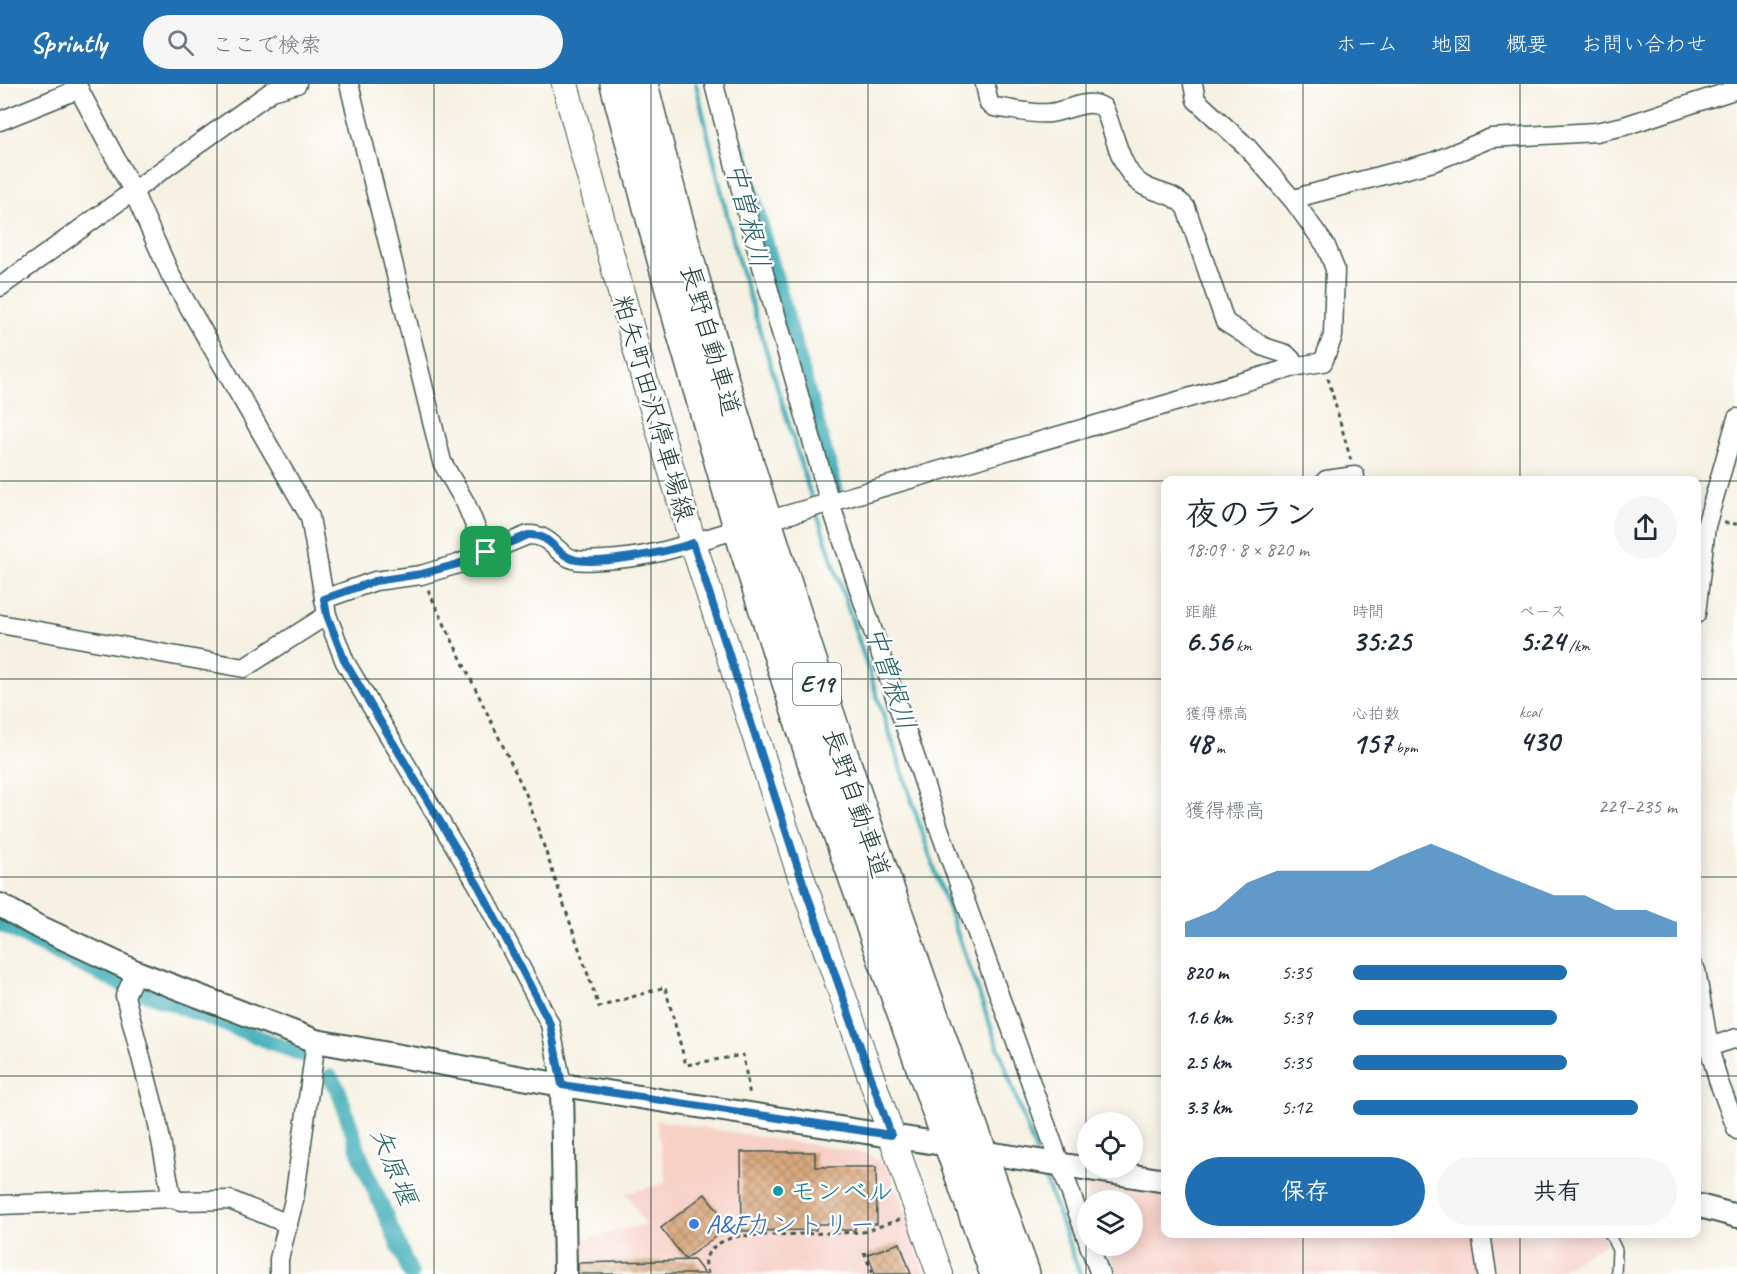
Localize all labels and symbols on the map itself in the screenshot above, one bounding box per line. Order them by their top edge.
water label: 中曽根川 [718,158,778,272]
street label: 長野自動車道 [673,261,748,420]
street label: 粕矢町田沢停車場線 [605,291,702,525]
pin [460,526,511,577]
water label: 中曽根川 [858,621,924,735]
road number: E19 [793,663,841,705]
street label: 長野自動車道 [816,724,898,882]
water label: 矢原堰 [363,1122,426,1213]
place label: モンベル [790,1175,894,1208]
marker: モンベル [771,1184,785,1198]
place label: A&Fカントリー [706,1208,876,1241]
marker: A&Fカントリー [687,1217,701,1231]

